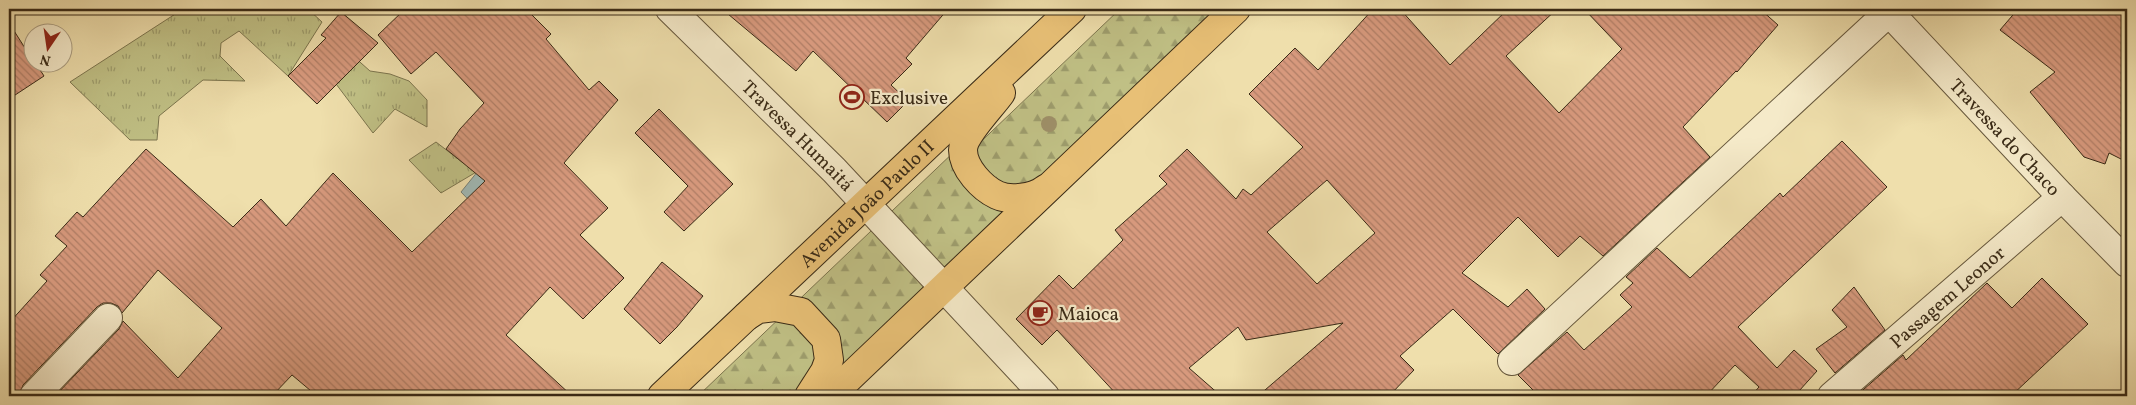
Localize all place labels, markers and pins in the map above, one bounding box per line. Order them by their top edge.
sports icon: Exclusive [839,84,865,110]
place label: Exclusive [870,86,948,112]
cafe icon: Maioca [1027,300,1053,326]
place label: Maioca [1058,302,1119,328]

